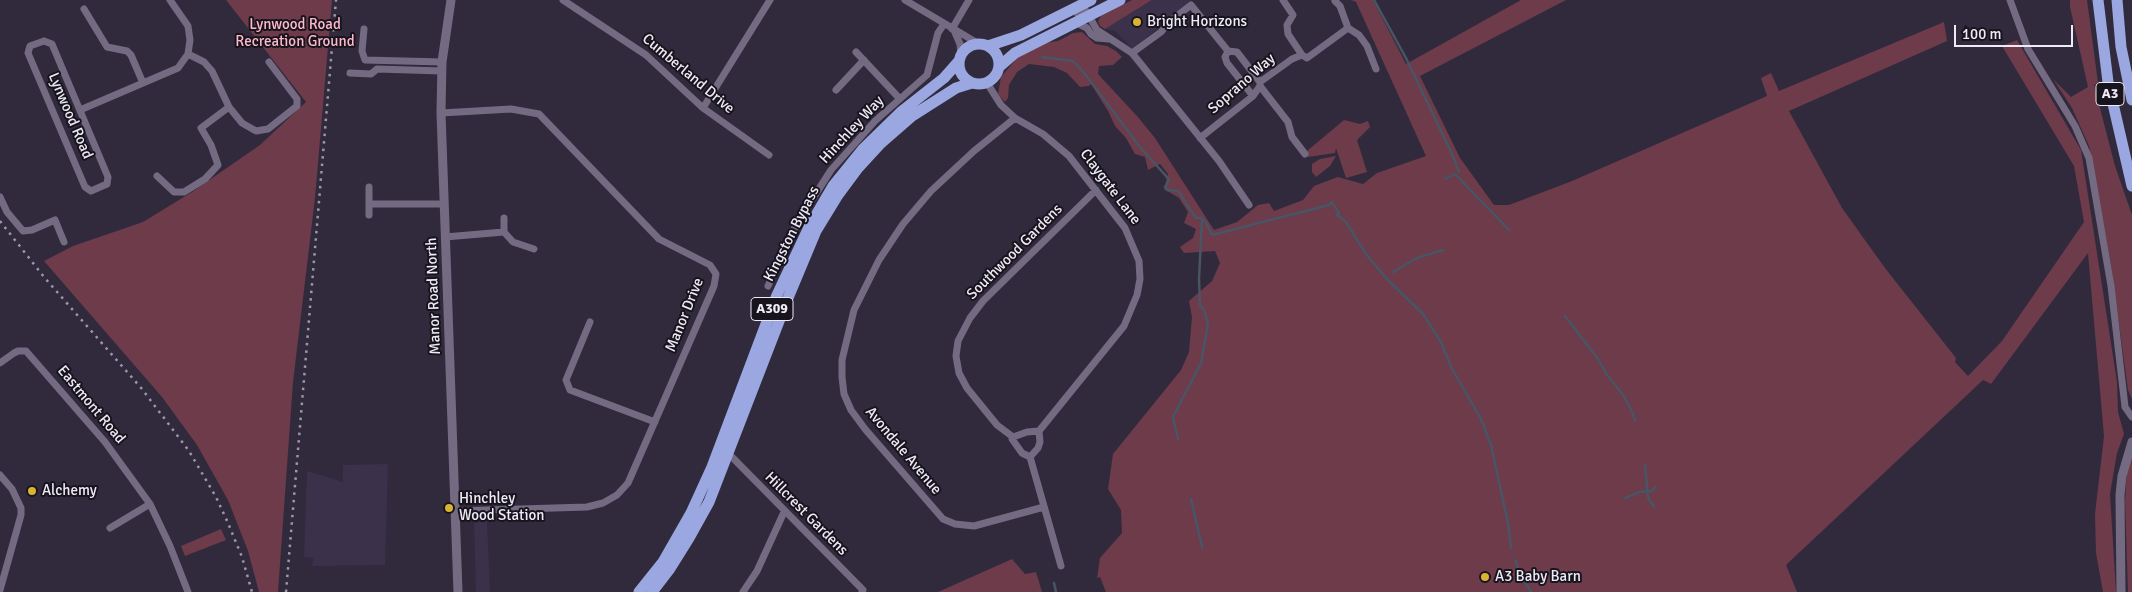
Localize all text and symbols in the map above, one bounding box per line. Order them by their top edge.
place label: Bright Horizons [1147,13,1247,31]
scale bar [1957,15,2076,47]
park label: Lynwood Road Recreation Ground [235,16,355,51]
marker: Bright Horizons [1131,16,1143,28]
text: 100 m [1962,25,2002,43]
street label: Cumberland Drive [638,30,738,118]
street label: Soprano Way [1205,50,1279,118]
street label: Lynwood Road [44,70,96,162]
road number: A3 [2096,82,2124,106]
street label: Hinchley Way [816,92,888,168]
street label: Claygate Lane [1076,146,1144,228]
street label: Kingston Bypass [760,183,824,285]
street label: Southwood Gardens [963,200,1067,304]
street label: Manor Road North [423,237,445,355]
street label: Manor Drive [662,275,708,355]
road number: A309 [751,298,793,320]
street label: Eastmont Road [53,362,129,448]
street label: Avondale Avenue [861,403,945,499]
street label: Hillcrest Gardens [761,469,851,559]
place label: Alchemy [42,482,97,500]
marker: Alchemy [26,485,38,497]
place label: Hinchley Wood Station [459,490,544,525]
marker: Hinchley Wood Station [443,502,455,514]
place label: A3 Baby Barn [1495,568,1581,586]
marker: A3 Baby Barn [1479,571,1491,583]

